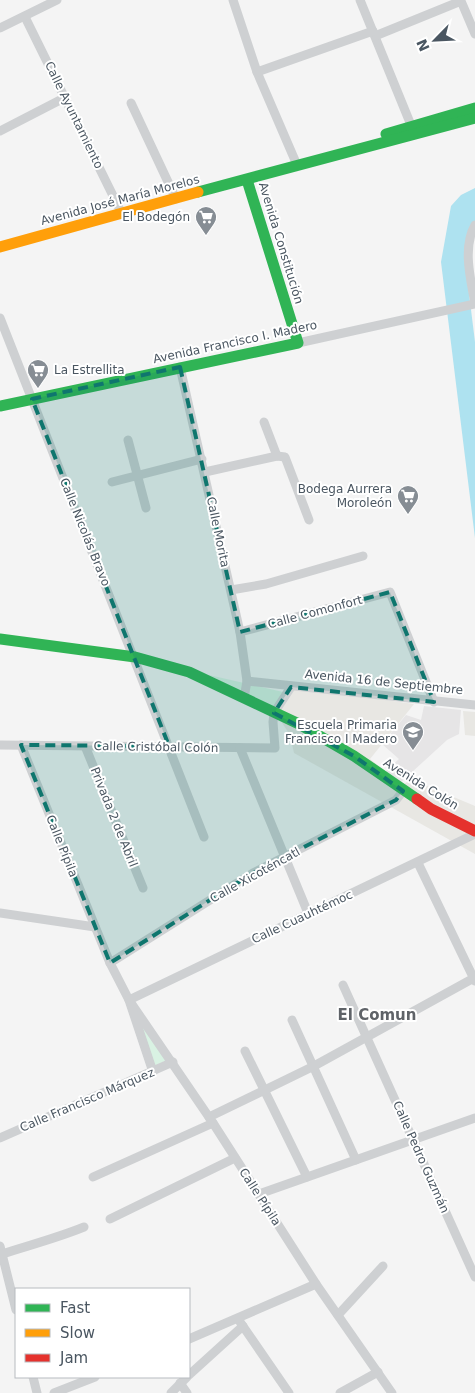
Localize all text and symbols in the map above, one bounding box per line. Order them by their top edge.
north arrow [410,15,460,65]
text: N [413,37,433,54]
street label: Calle Ayuntamiento [42,59,106,171]
street label: Avenida José María Morelos [39,172,201,228]
street label: Avenida Constitución [256,180,306,306]
supermarket icon: El Bodegón [194,205,218,236]
place label: El Bodegón [122,210,190,224]
street label: Avenida Francisco I. Madero [152,318,318,366]
supermarket icon: La Estrellita [26,358,50,389]
place label: La Estrellita [54,363,125,377]
street label: Calle Nicolás Bravo [57,476,113,588]
place label: Bodega Aurrera Moroleón [298,482,392,510]
supermarket icon: Bodega Aurrera Moroleón [396,484,420,515]
street label: Calle Morita [204,496,232,568]
street label: Calle Comonfort [266,593,364,631]
street label: Avenida 16 de Septiembre [304,667,464,697]
place label: Escuela Primaria Francisco I Madero [285,718,397,746]
school or university icon: Escuela Primaria Francisco I Madero [401,720,425,751]
street label: Calle Cristóbal Colón [94,739,218,755]
street label: Avenida Colón [381,755,461,813]
street label: Privada 2 de Abril [88,765,140,869]
street label: Calle Pípila [43,813,81,879]
street label: Calle Xicoténcatl [208,844,302,906]
street label: Calle Cuauhtémoc [249,887,355,947]
district label: El Comun [338,1006,416,1024]
street label: Calle Francisco Márquez [18,1065,156,1135]
street label: Calle Pedro Guzmán [390,1099,452,1215]
street label: Calle Pípila [236,1166,284,1228]
legend [15,1288,190,1378]
text: Fast [60,1299,90,1317]
text: Slow [60,1324,95,1342]
text: Jam [59,1349,88,1367]

